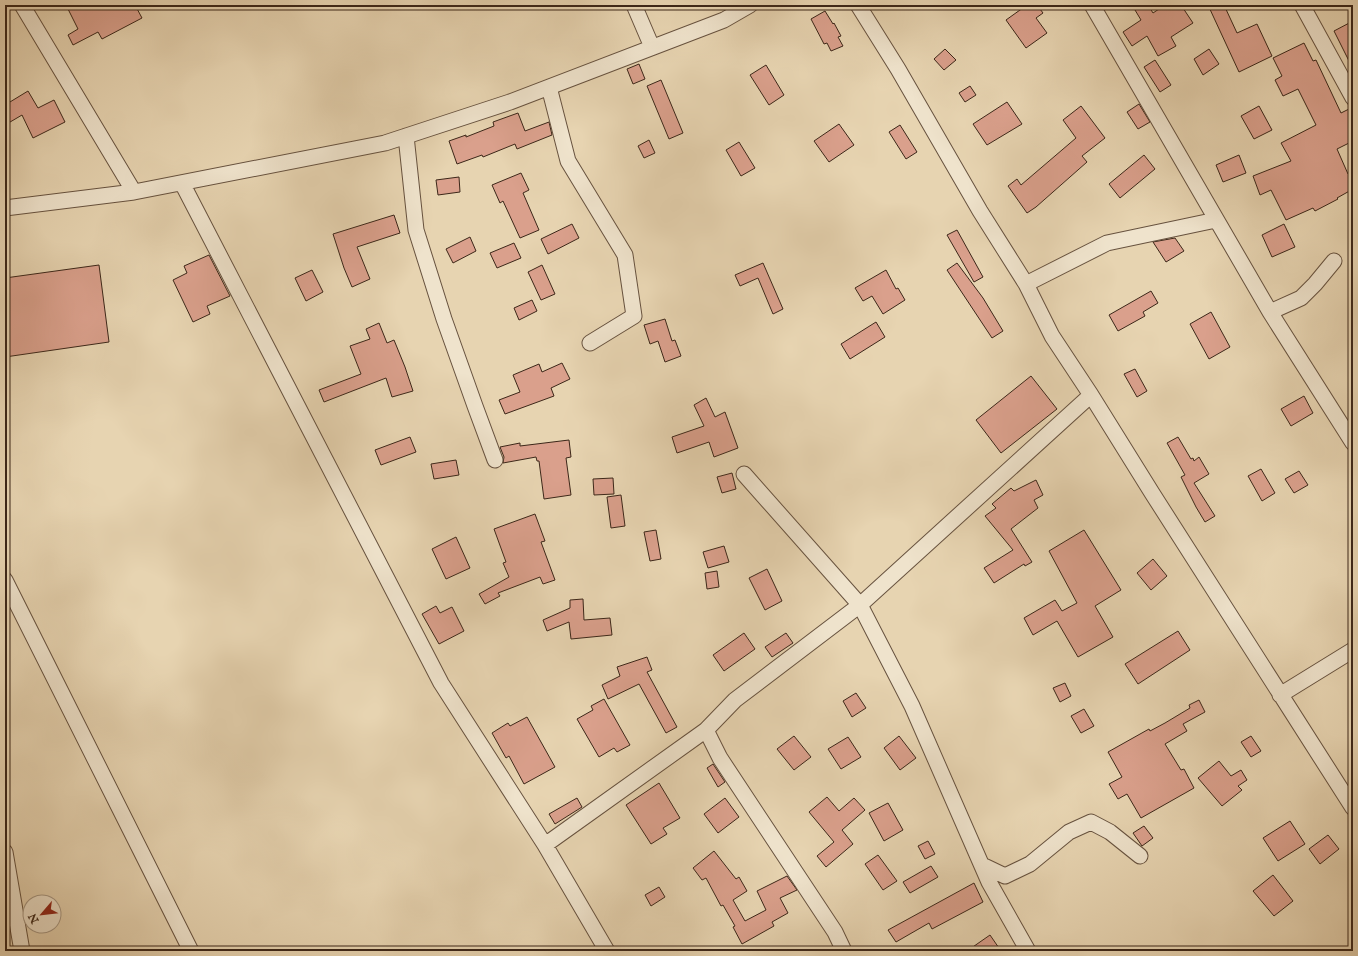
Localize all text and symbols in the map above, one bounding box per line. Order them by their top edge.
north arrow [22,894,62,934]
text: N [25,910,43,927]

